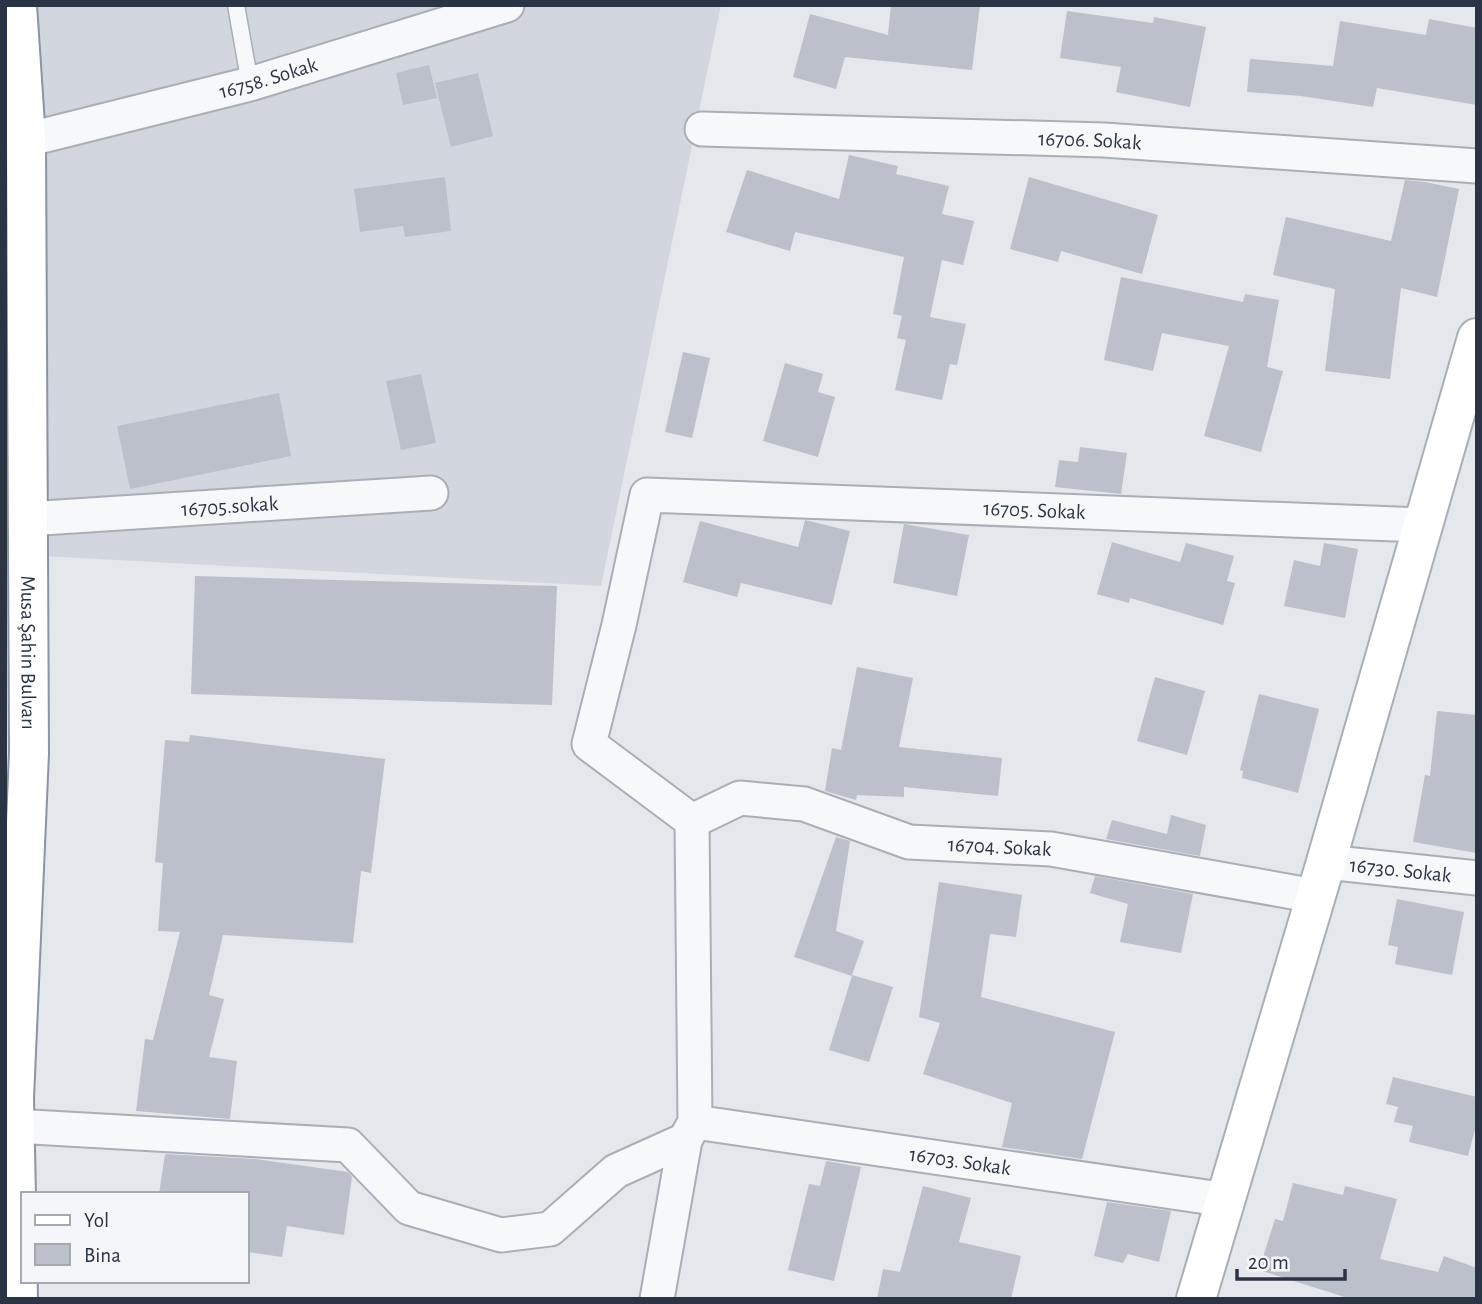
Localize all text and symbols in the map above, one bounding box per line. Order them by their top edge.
street label: 16758. Sokak [217,53,320,102]
street label: 16706. Sokak [1038,128,1143,153]
street label: 16705.sokak [180,492,279,520]
street label: 16705. Sokak [983,498,1086,522]
street label: Musa Şahin Bulvarı [18,575,39,730]
street label: 16704. Sokak [947,833,1052,860]
street label: 16730. Sokak [1349,854,1453,886]
street label: 16703. Sokak [908,1143,1013,1179]
legend [21,1192,248,1283]
text: Yol [84,1210,109,1231]
scale bar [1237,1238,1346,1282]
text: Bina [84,1245,121,1266]
text: 20 m [1248,1252,1289,1273]

